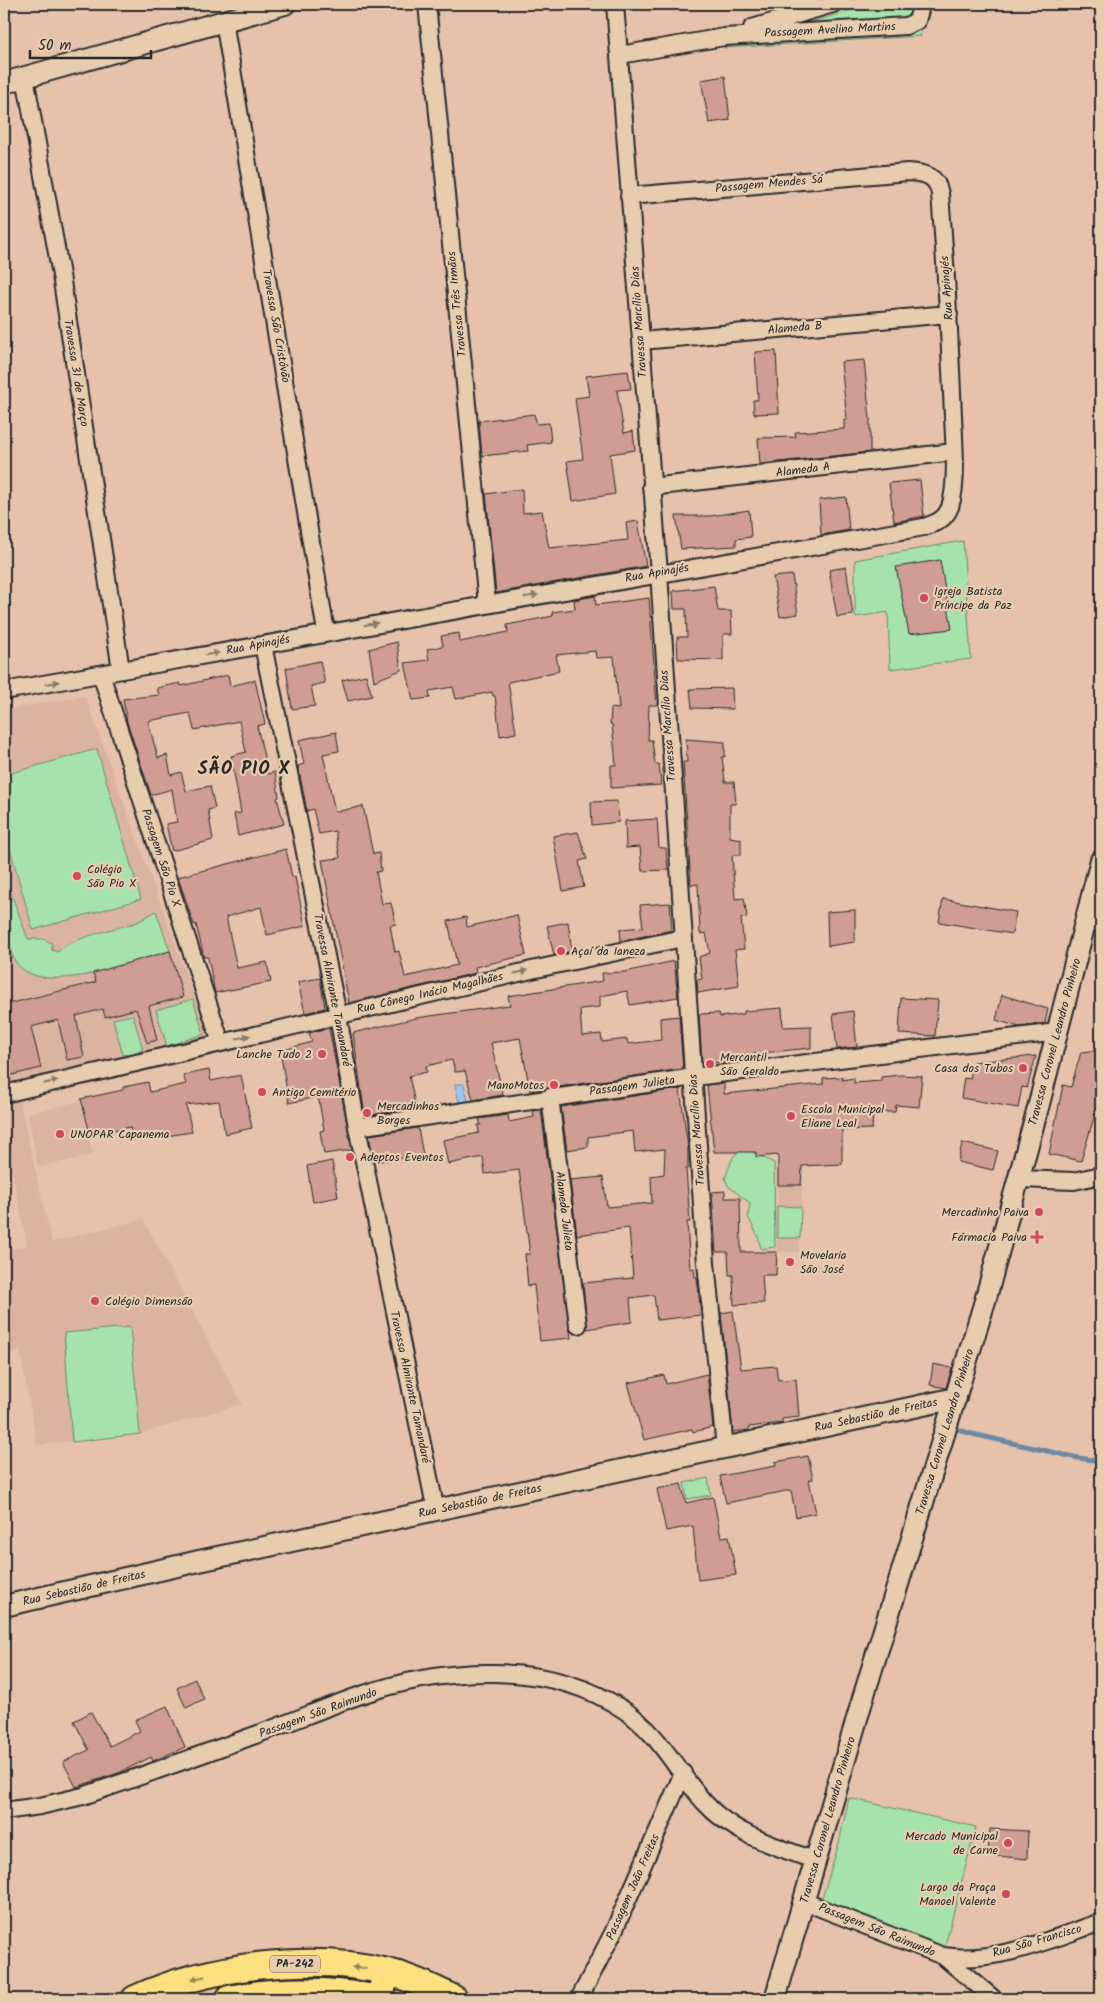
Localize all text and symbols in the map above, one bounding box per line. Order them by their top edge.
street label: Passagem Avelino Martins [764,17,896,43]
scale bar [30,28,151,60]
text: 50 m [38,34,72,58]
street label: Passagem Mendes Sá [714,170,825,198]
street label: Travessa Três Irmãos [442,250,472,358]
street label: Rua Apinajés [935,255,959,321]
street label: Travessa Marcílio Dias [626,266,652,378]
street label: Travessa São Cristóvão [257,268,295,384]
street label: Alameda B [767,316,823,340]
street label: Travessa 31 de Março [58,318,94,428]
street label: Alameda A [775,457,831,483]
street label: Rua Apinajés [624,558,690,588]
place label: Igreja Batista Príncipe da Paz [934,582,1012,615]
one-way arrow [524,592,540,600]
marker: Igreja Batista Príncipe da Paz [918,592,930,604]
one-way arrow [364,620,380,628]
street label: Rua Apinajés [224,630,292,660]
one-way arrow [204,650,220,658]
street label: Travessa Marcílio Dias [655,670,681,782]
one-way arrow [44,678,60,686]
district label: SÃO PIO X [198,755,291,784]
street label: Passagem São Pio X [136,806,186,910]
place label: Colégio São Pio X [87,860,137,893]
marker: Colégio São Pio X [71,870,83,882]
street label: Travessa Almirante Tamandaré [308,912,356,1069]
place label: Açaí da Ianeza [571,942,646,961]
marker: Açaí da Ianeza [555,945,567,957]
street label: Travessa Coronel Leandro Pinheiro [1023,956,1087,1128]
street label: Rua Cônego Inácio Magalhães [355,967,505,1019]
one-way arrow [513,968,528,976]
one-way arrow [236,1033,251,1041]
place label: Lanche Tudo 2 [236,1045,312,1064]
marker: Lanche Tudo 2 [316,1048,328,1060]
place label: Mercantil São Geraldo [720,1048,779,1081]
marker: Mercantil São Geraldo [704,1058,716,1070]
place label: Casa dos Tubos [934,1059,1013,1078]
marker: Casa dos Tubos [1017,1062,1029,1074]
street label: Passagem Julieta [588,1071,676,1101]
street label: Travessa Marcílio Dias [684,1074,710,1186]
place label: ManoMotos [487,1076,544,1095]
one-way arrow [44,1078,59,1086]
marker: ManoMotos [548,1079,560,1091]
place label: Antigo Cemitério [272,1083,356,1102]
marker: Antigo Cemitério [256,1086,268,1098]
place label: Mercadinhos Borges [377,1097,439,1130]
place label: Escola Municipal Eliane Leal [801,1100,884,1133]
marker: Mercadinhos Borges [361,1107,373,1119]
marker: Escola Municipal Eliane Leal [785,1110,797,1122]
place label: UNOPAR Capanema [70,1125,170,1144]
marker: UNOPAR Capanema [54,1128,66,1140]
place label: Adeptos Eventos [360,1148,444,1167]
marker: Adeptos Eventos [344,1151,356,1163]
street label: Alameda Julieta [550,1170,578,1252]
place label: Mercadinho Paiva [942,1203,1029,1222]
marker: Mercadinho Paiva [1033,1206,1045,1218]
place label: Fármacia Paiva [952,1228,1027,1247]
marker: Fármacia Paiva [1031,1231,1043,1243]
place label: Movelaria São José [800,1246,847,1279]
marker: Movelaria São José [784,1256,796,1268]
place label: Colégio Dimensão [105,1292,193,1311]
marker: Colégio Dimensão [89,1295,101,1307]
street label: Travessa Almirante Tamandaré [385,1309,436,1466]
street label: Travessa Coronel Leandro Pinheiro [911,1347,979,1517]
street label: Rua Sebastião de Freitas [813,1393,939,1437]
street label: Rua Sebastião de Freitas [417,1479,543,1523]
street label: Rua Sebastião de Freitas [21,1565,147,1611]
street label: Passagem São Raimundo [256,1683,380,1743]
street label: Travessa Coronel Leandro Pinheiro [795,1734,861,1906]
place label: Mercado Municipal de Carne [905,1827,999,1860]
street label: Passagem João Freitas [601,1831,665,1943]
marker: Mercado Municipal de Carne [1002,1837,1014,1849]
place label: Largo da Praça Manoel Valente [919,1878,997,1911]
marker: Largo da Praça Manoel Valente [1000,1888,1012,1900]
street label: Passagem São Raimundo [816,1898,938,1962]
street label: Rua São Francisco [990,1919,1084,1963]
road number: PA-242 [270,1956,320,1972]
one-way arrow [351,1964,367,1972]
one-way arrow [190,1974,205,1982]

